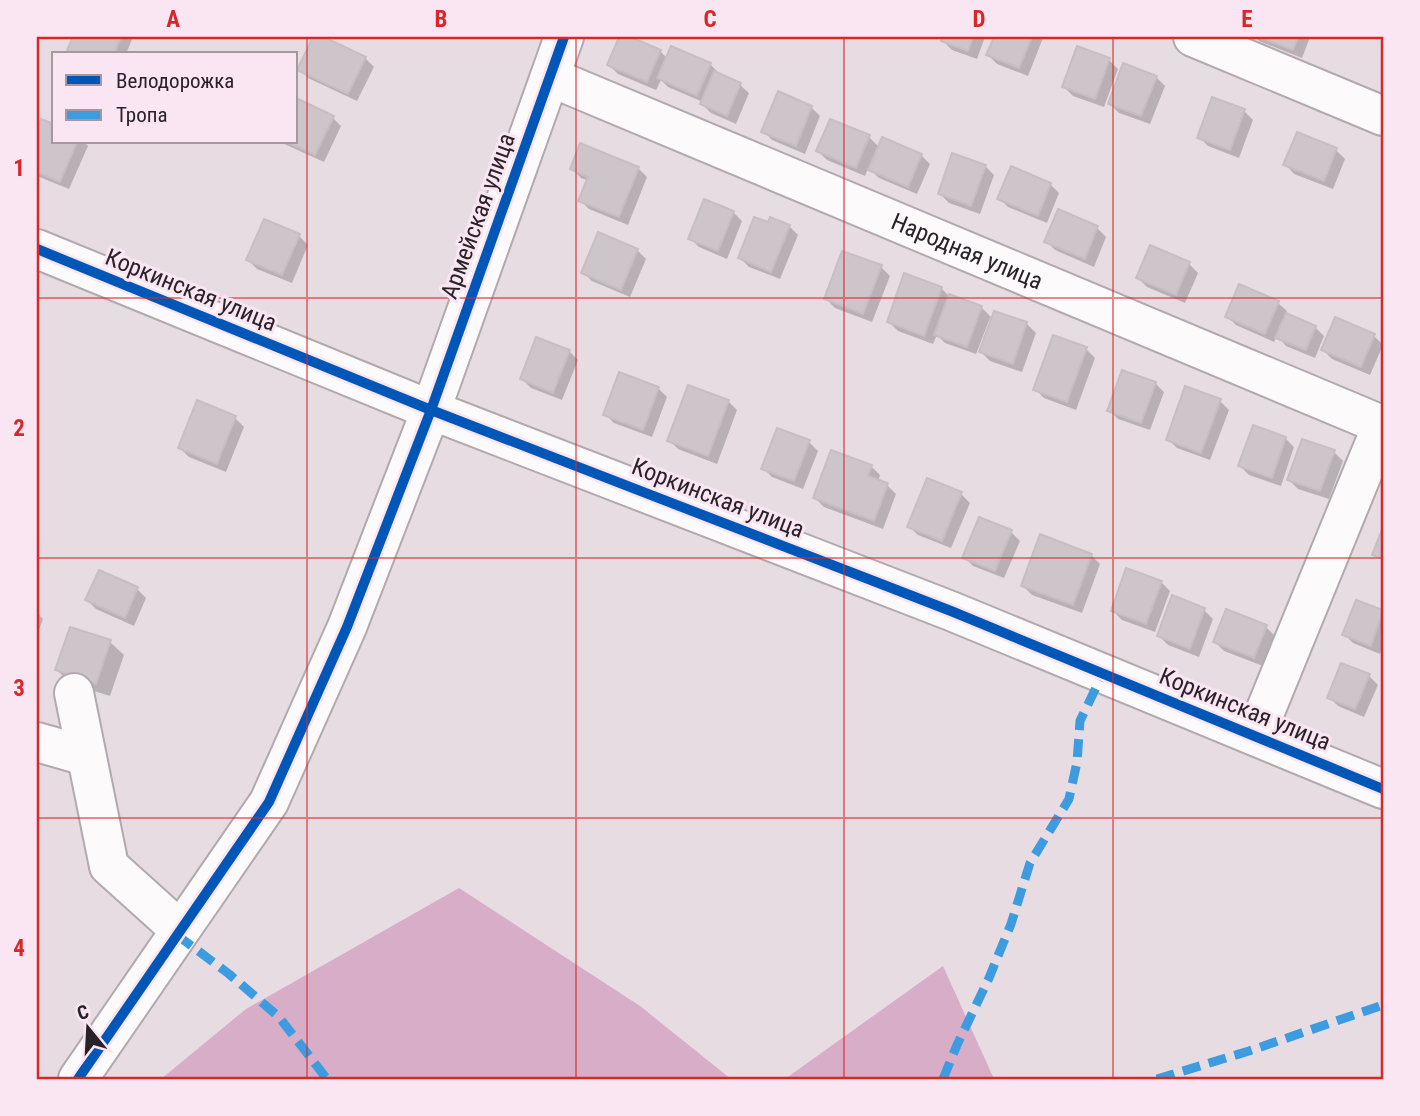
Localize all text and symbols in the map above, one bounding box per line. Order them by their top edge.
text: A [166,6,180,33]
text: B [435,6,447,33]
text: C [703,6,717,33]
text: D [973,6,986,33]
text: E [1241,6,1253,33]
legend [52,52,298,144]
text: Велодорожка [116,69,234,93]
text: Тропа [116,103,167,127]
street label: Армейская улица [435,129,521,303]
text: 1 [13,155,25,182]
street label: Народная улица [887,207,1047,295]
street label: Коркинская улица [101,243,281,337]
text: 2 [13,415,25,442]
street label: Коркинская улица [628,452,808,544]
street label: Коркинская улица [1155,662,1335,756]
text: 3 [13,675,25,702]
text: 4 [13,935,25,962]
north arrow [52,993,122,1064]
text: С [74,1000,92,1025]

